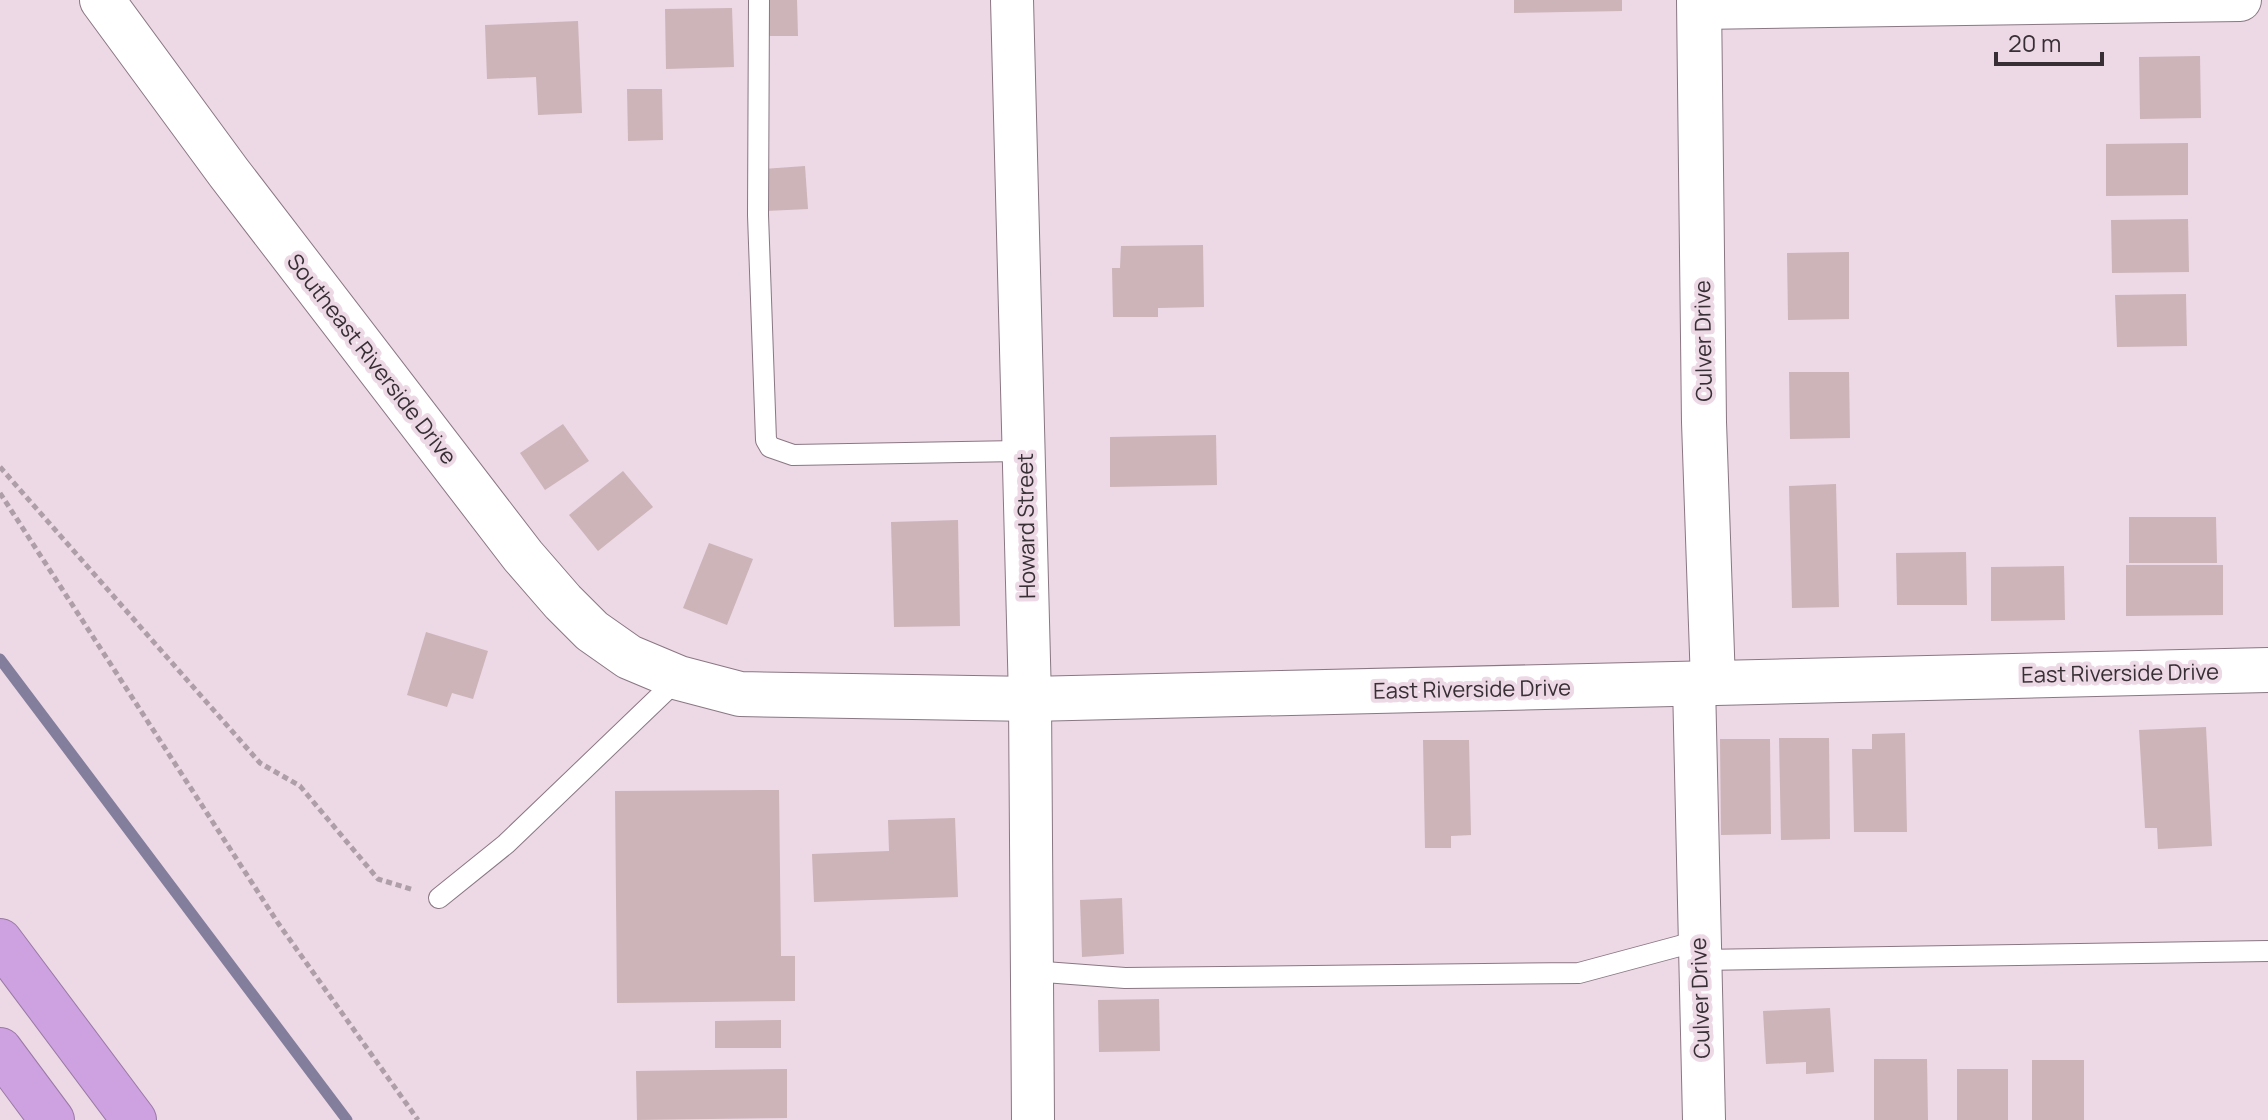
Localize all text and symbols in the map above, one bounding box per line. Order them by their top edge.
scale bar [1996,16,2102,66]
text: 20 m [2008,26,2061,59]
street label: Southeast Riverside Drive [280,247,464,471]
street label: Culver Drive [1687,280,1719,402]
street label: Howard Street [1010,453,1042,599]
street label: East Riverside Drive [2021,656,2219,690]
street label: East Riverside Drive [1373,672,1571,706]
street label: Culver Drive [1683,937,1717,1059]

